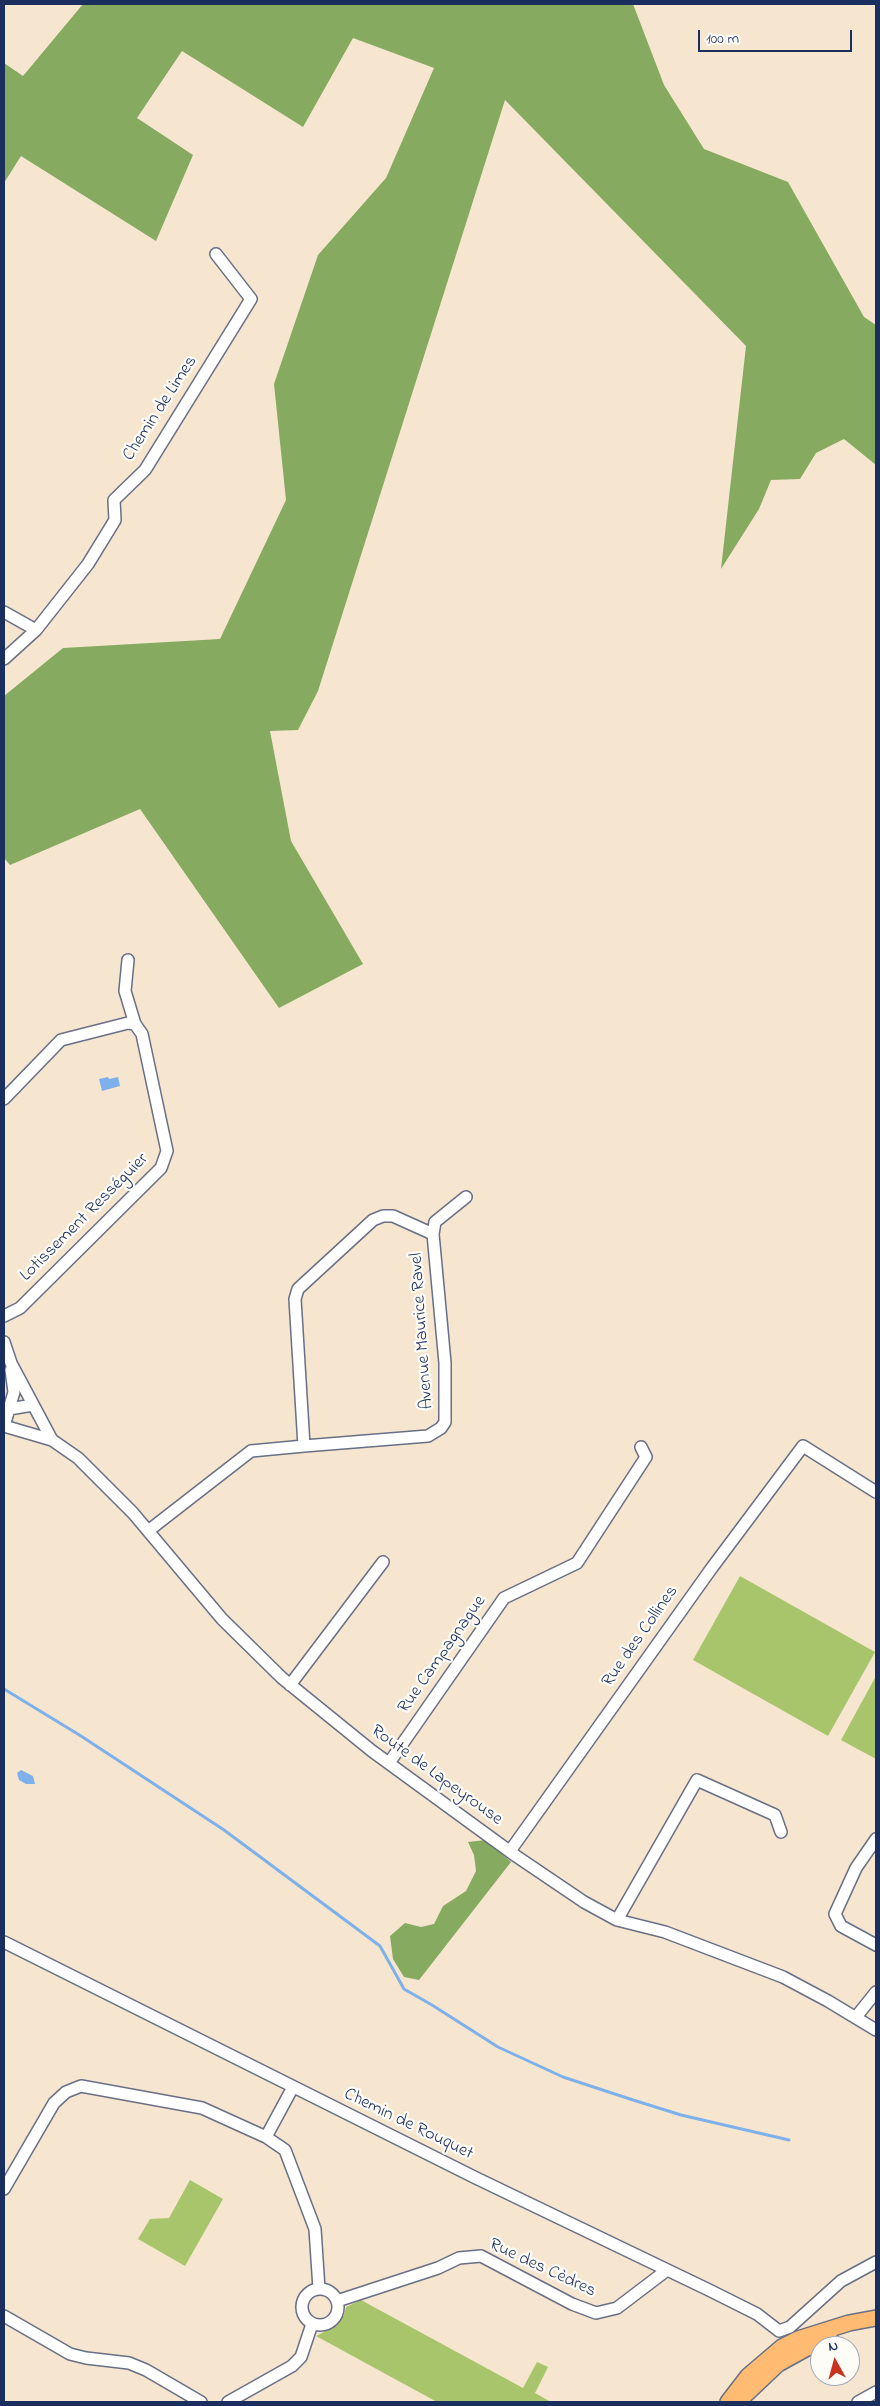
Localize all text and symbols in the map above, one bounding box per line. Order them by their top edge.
scale bar [700,20,854,52]
text: 100 m [706,28,739,50]
street label: Chemin de Limes [119,352,203,466]
street label: Lotissement Rességuier [16,1149,154,1287]
street label: Avenue Maurice Ravel [407,1252,439,1410]
street label: Rue des Collines [598,1582,684,1692]
street label: Rue Campagnague [394,1592,492,1718]
street label: Route de Lapeyrouse [366,1721,506,1831]
street label: Chemin de Rouquet [340,2084,476,2166]
street label: Rue des Cèdres [485,2235,599,2303]
north arrow [810,2336,860,2386]
text: N [827,2336,839,2358]

